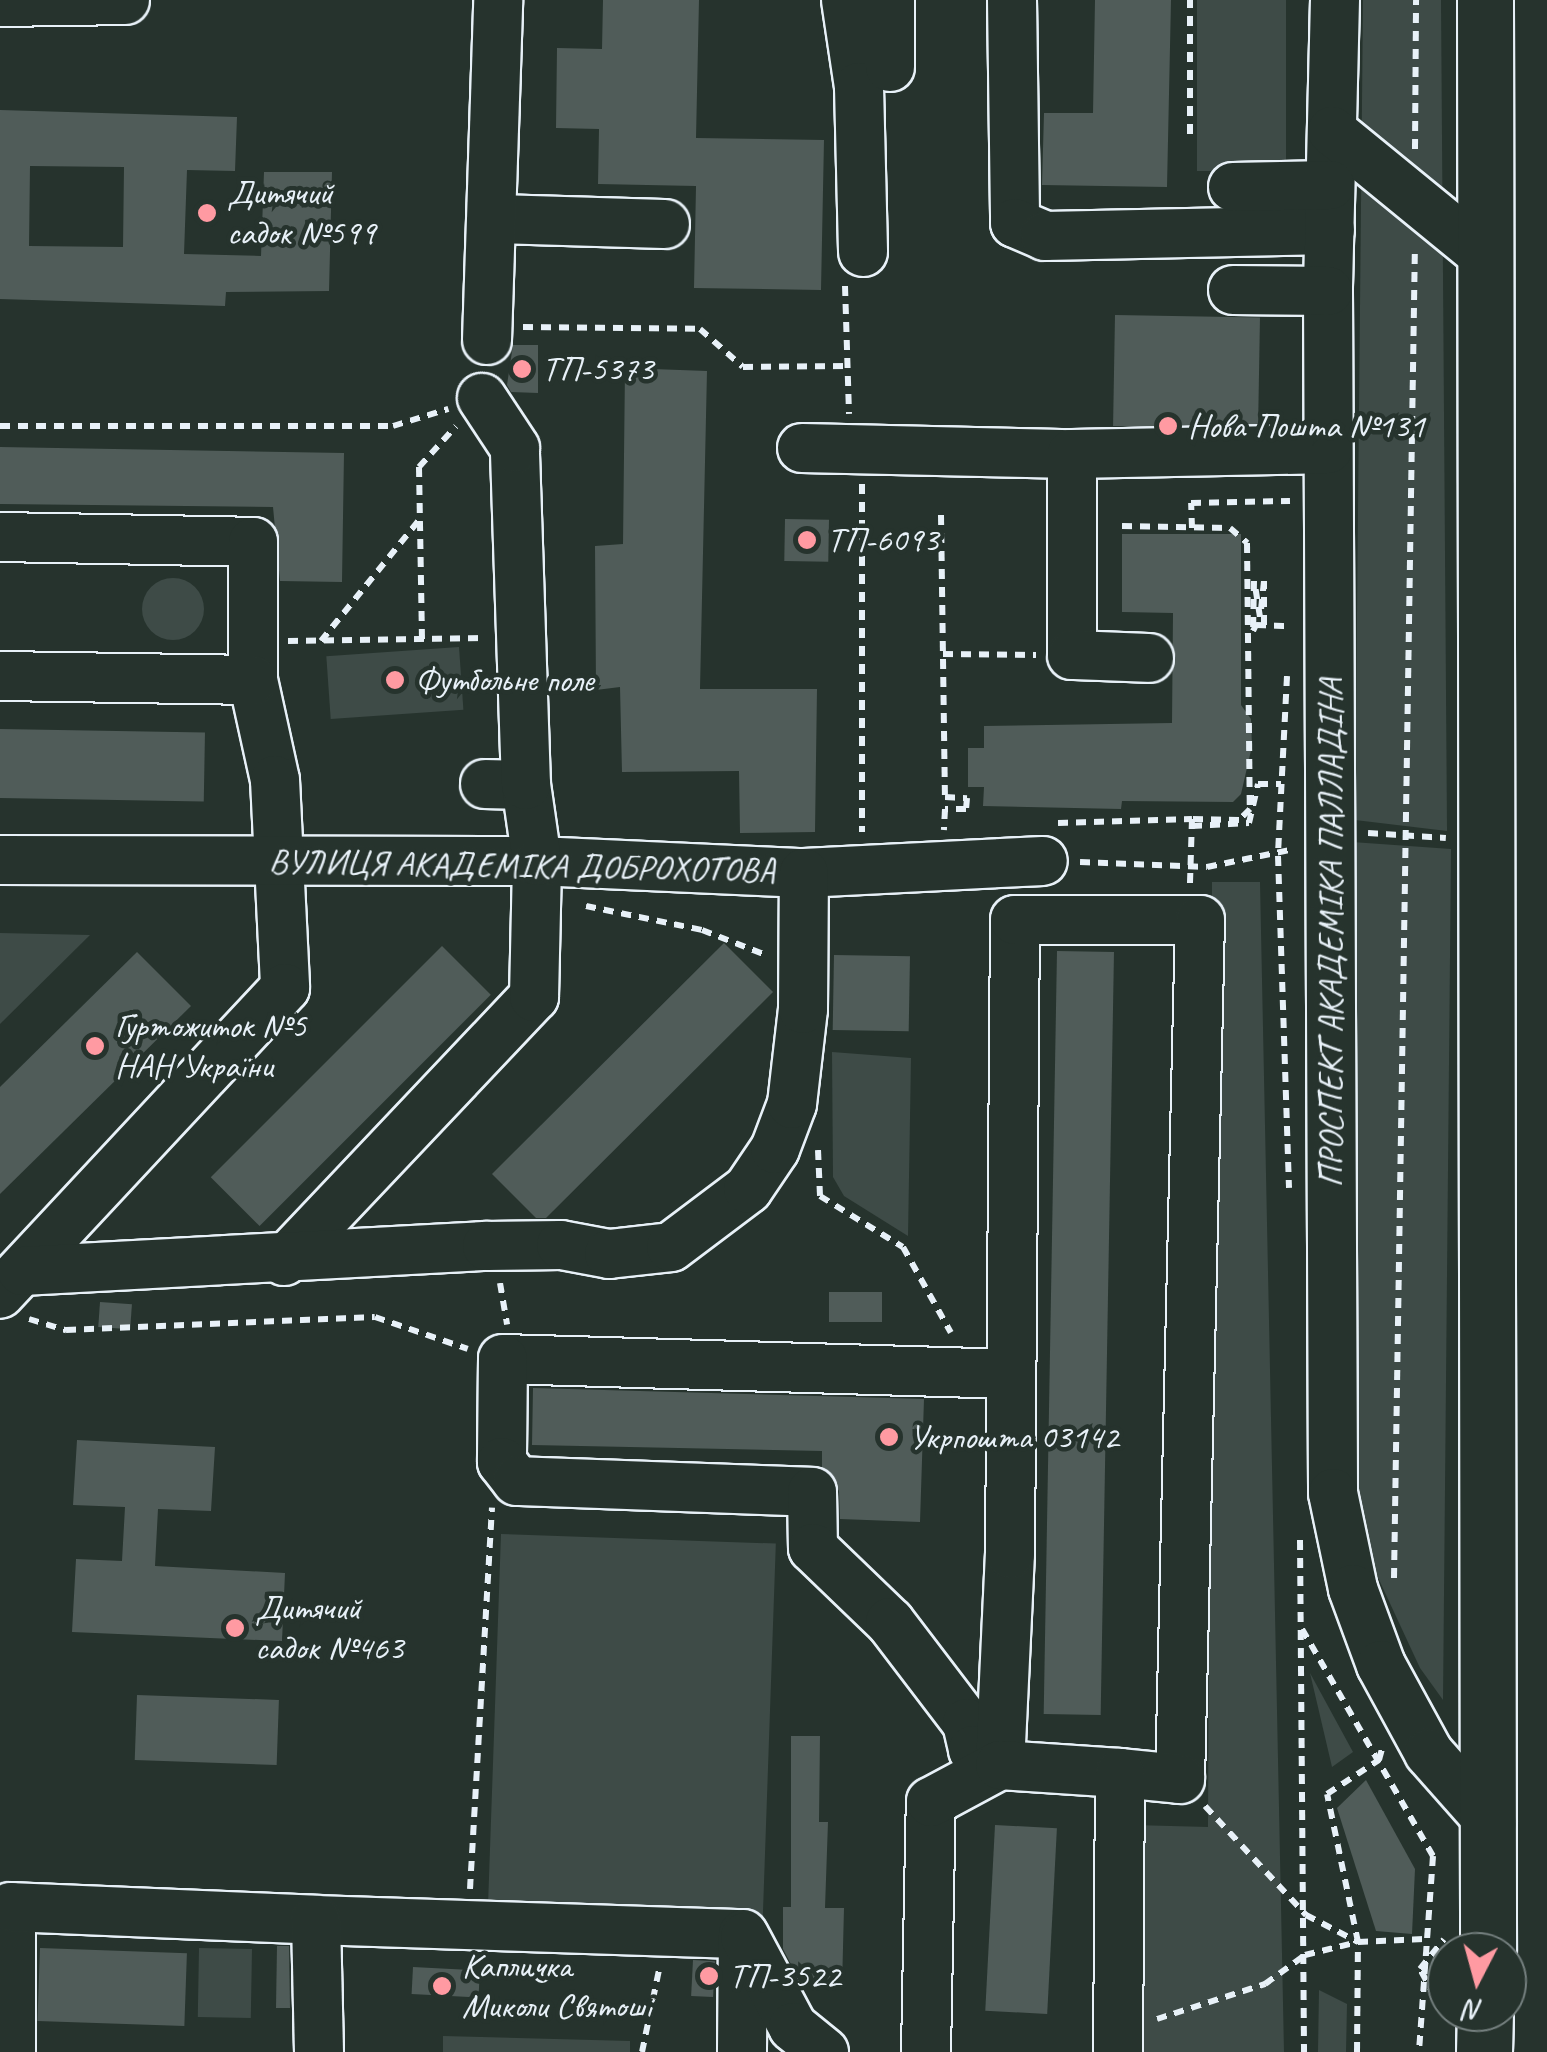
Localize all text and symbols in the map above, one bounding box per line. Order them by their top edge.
place label: Дитячий садок №599 [227,172,376,254]
marker: Дитячий садок №599 [196,202,218,224]
place label: ТП-5373 [542,348,653,390]
marker: ТП-5373 [511,358,533,380]
place label: Нова Пошта №131 [1188,405,1427,447]
marker: Нова Пошта №131 [1157,415,1179,437]
place label: ТП-6093 [827,519,938,561]
marker: ТП-6093 [796,529,818,551]
place label: Футбольне поле [415,659,592,701]
marker: Футбольне поле [384,669,406,691]
street label: ПРОСПЕКТ АКАДЕМІКА ПАЛЛАДІНА [1310,679,1352,1187]
street label: ВУЛИЦЯ АКАДЕМІКА ДОБРОХОТОВА [269,841,775,891]
place label: Гуртожиток №5 НАН України [115,1005,306,1087]
marker: Гуртожиток №5 НАН України [84,1035,106,1057]
place label: Укрпошта 03142 [909,1416,1119,1458]
marker: Укрпошта 03142 [878,1426,900,1448]
place label: Дитячий садок №463 [255,1587,404,1669]
marker: Дитячий садок №463 [224,1617,246,1639]
north arrow [1427,1932,1527,2032]
place label: Капличка Миколи Святоші [462,1945,654,2027]
place label: ТП-3522 [729,1955,840,1997]
marker: ТП-3522 [698,1965,720,1987]
marker: Капличка Миколи Святоші [431,1975,453,1997]
text: N [1464,1992,1484,2029]

